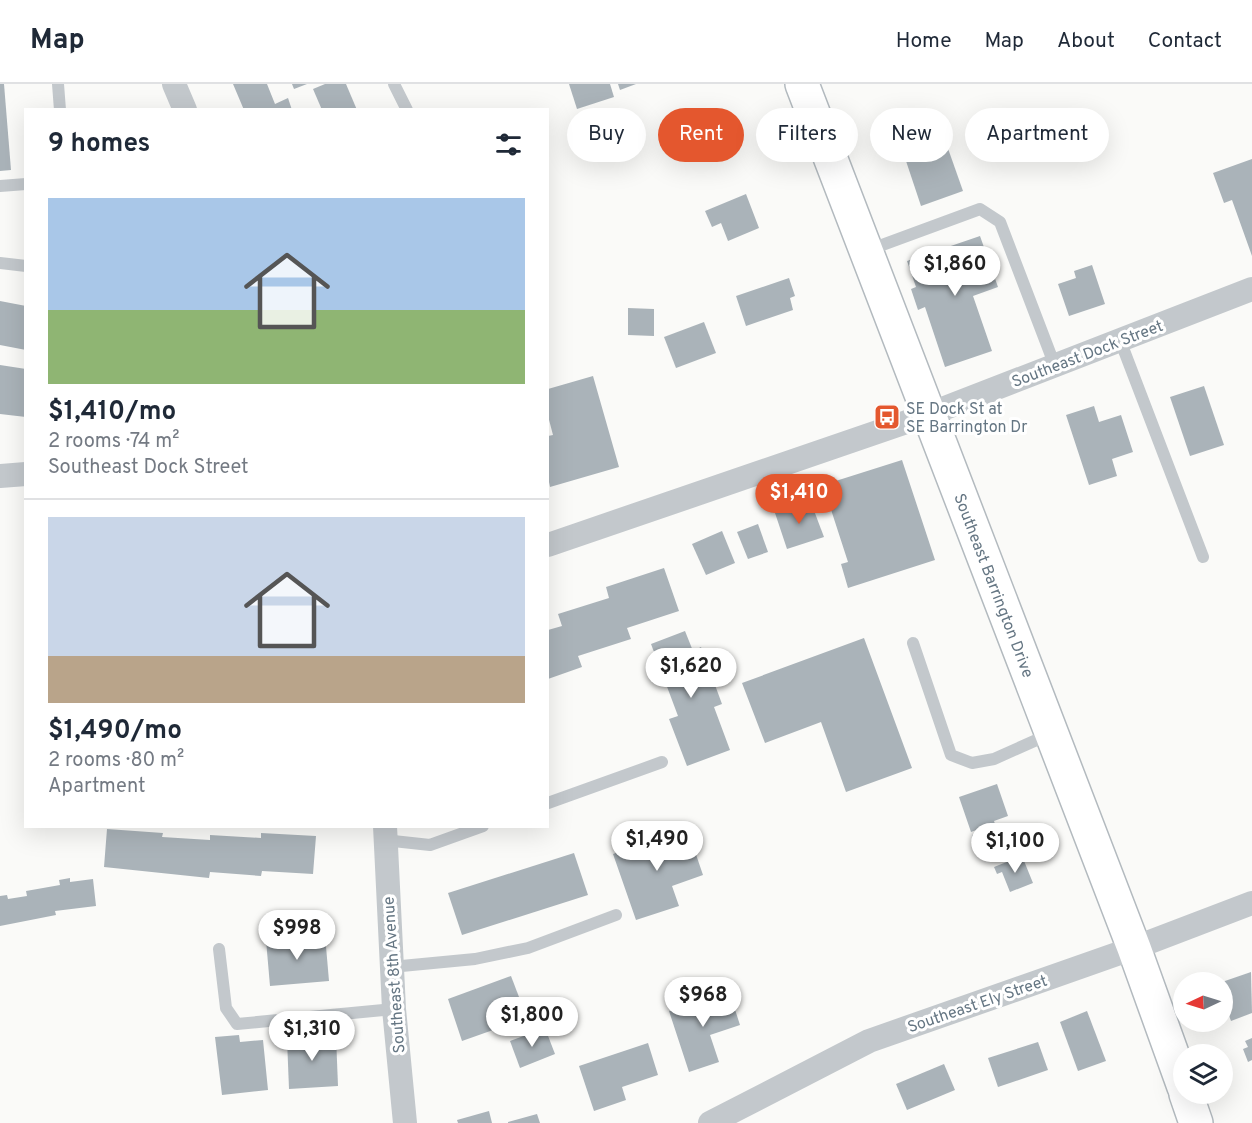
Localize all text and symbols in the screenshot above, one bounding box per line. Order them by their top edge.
text: Map [30,23,85,59]
text: Home [896,28,952,55]
text: Map [985,28,1024,55]
text: About [1057,28,1115,55]
text: Contact [1148,28,1222,55]
chip: Buy [567,108,646,162]
chip: Rent [658,108,744,162]
chip: Filters [756,108,858,162]
chip: New [870,108,953,162]
chip: Apartment [965,108,1109,162]
text: 9 homes [48,128,150,161]
icon: filters [492,128,525,161]
icon: home [233,237,341,345]
pin: $1,860 [906,246,1004,297]
text: $1,860 [923,252,987,278]
street label: Southeast Dock Street [1009,317,1166,393]
text: $1,410/mo [48,396,176,429]
place label: SE Dock St at SE Barrington Dr [906,400,1028,438]
bus stop icon: SE Dock St at SE Barrington Dr [872,402,902,432]
text: 2 rooms · 74 m² [48,429,179,455]
text: Southeast Dock Street [48,455,249,481]
pin: $1,410 [750,474,848,525]
text: $1,410 [769,480,829,506]
street label: Southeast Barrington Drive [948,491,1037,681]
icon: home [233,556,341,664]
pin: $1,620 [642,648,740,699]
text: $1,620 [660,654,722,680]
text: $1,490/mo [48,715,182,748]
text: 2 rooms · 80 m² [48,748,184,774]
text: Apartment [48,774,146,800]
pin: $1,490 [608,821,706,872]
pin: $1,100 [966,823,1064,874]
text: $1,490 [625,827,689,853]
text: $1,100 [985,829,1045,855]
street label: Southeast 8th Avenue [380,896,410,1054]
pin: $998 [261,910,333,961]
text: $998 [272,916,322,942]
street label: Southeast Ely Street [905,972,1050,1038]
north arrow [1173,972,1233,1032]
map controls [1173,972,1233,1104]
pin: $968 [667,977,739,1028]
text: $968 [678,983,728,1009]
pin: $1,800 [483,997,581,1048]
text: $1,800 [500,1003,564,1029]
pin: $1,310 [263,1011,361,1062]
text: $1,310 [283,1017,341,1043]
button: layers [1173,1044,1233,1104]

